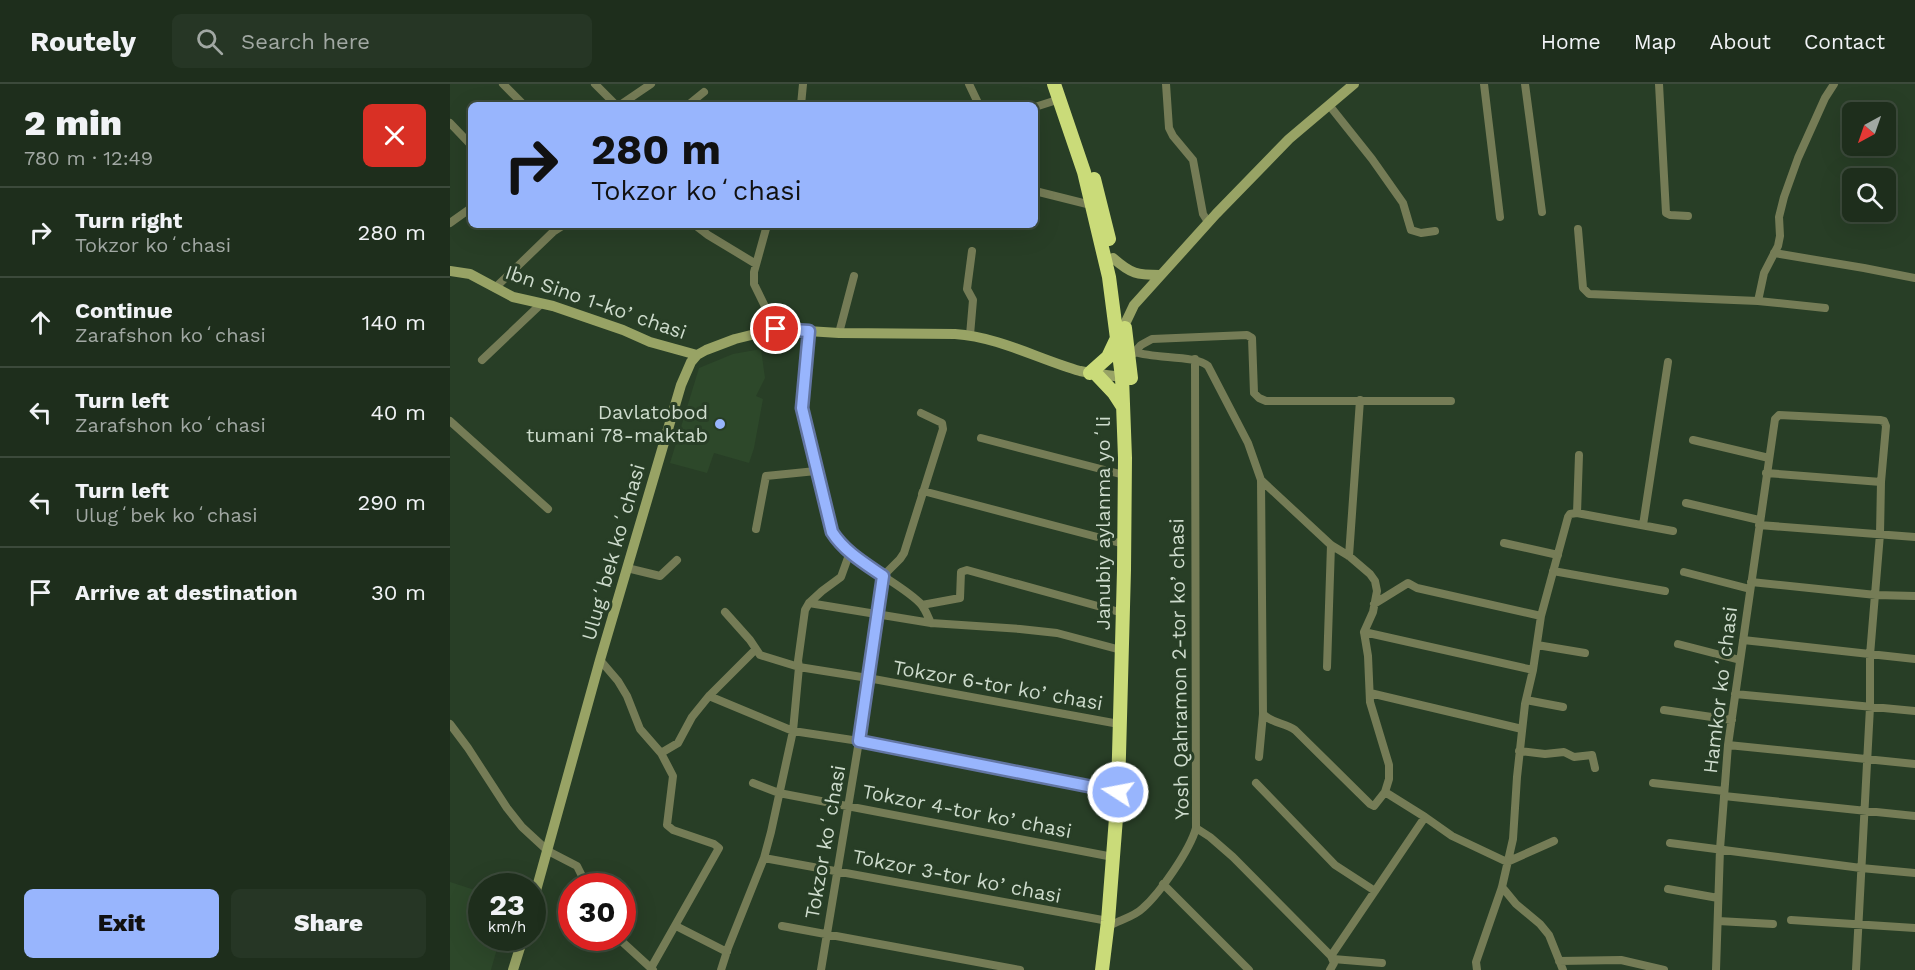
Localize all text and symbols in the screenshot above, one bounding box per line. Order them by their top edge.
search box [172,14,592,68]
text: Routely [30,25,136,58]
icon: search [193,25,226,58]
text: Search here [241,29,370,54]
text: Home [1541,29,1601,54]
text: Map [1634,29,1677,54]
text: About [1710,29,1771,54]
text: Contact [1804,29,1885,54]
text: 2 min [24,102,122,144]
north arrow [1842,102,1896,156]
map controls [1842,102,1896,222]
button: close [363,104,426,167]
text: 280 m [591,125,721,174]
icon: right [492,126,570,204]
text: 780 m · 12:49 [24,146,153,170]
button: search [1842,168,1896,222]
text: Tokzor koʻchasi [591,175,802,207]
text: Turn right [75,208,182,233]
icon: right [24,216,57,249]
text: 280 m [357,220,426,245]
text: Tokzor koʻchasi [75,233,231,257]
street label: Ibn Sino 1-koʼchasi [502,260,690,344]
text: Continue [75,298,173,323]
pin [750,303,801,354]
icon: ahead [24,306,57,339]
text: 140 m [362,310,426,335]
icon: arrive [759,312,792,345]
text: Zarafshon koʻchasi [75,323,266,347]
text: Turn left [75,388,169,413]
icon: left [24,396,57,429]
text: 40 m [370,400,426,425]
place label: Davlatobod tumani 78-maktab [526,400,708,447]
text: Zarafshon koʻchasi [75,413,266,437]
street label: Janubiy aylanma yoʻli [1091,416,1115,630]
marker: Davlatobod tumani 78-maktab [713,417,727,431]
street label: Ulugʻbek koʻchasi [576,461,650,643]
text: Turn left [75,478,169,503]
icon: left [24,486,57,519]
text: 290 m [357,490,426,515]
text: Ulugʻbek koʻchasi [75,503,258,527]
street label: Yosh Qahramon 2-tor koʼchasi [1164,518,1194,820]
icon: arrive [24,576,57,609]
text: Arrive at destination [75,580,298,605]
text: 30 m [371,580,426,605]
street label: Hamkor koʻchasi [1698,605,1742,775]
street label: Tokzor 6-tor koʼchasi [891,655,1105,715]
position arrow [1086,760,1150,824]
street label: Tokzor koʻchasi [800,763,850,921]
street label: Tokzor 4-tor koʼchasi [860,779,1074,843]
street label: Tokzor 3-tor koʼchasi [851,844,1063,908]
speed limit sign: 30 [558,873,636,951]
text: 23 [489,887,525,922]
button: Exit [24,889,219,958]
button: Share [231,889,426,958]
text: km/h [488,918,526,936]

